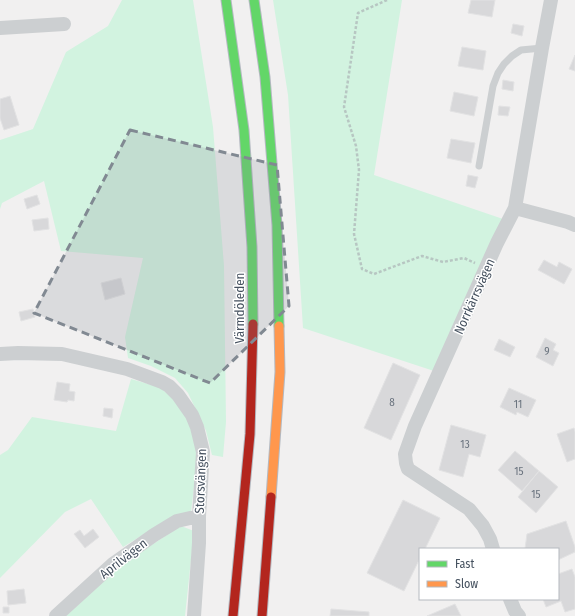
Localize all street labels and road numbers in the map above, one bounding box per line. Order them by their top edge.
street label: Norrkärrsvägen [451,256,498,336]
street label: Värmdöleden [232,273,247,343]
street label: Storsvängen [192,448,209,514]
street label: Aprilvägen [97,535,150,582]

